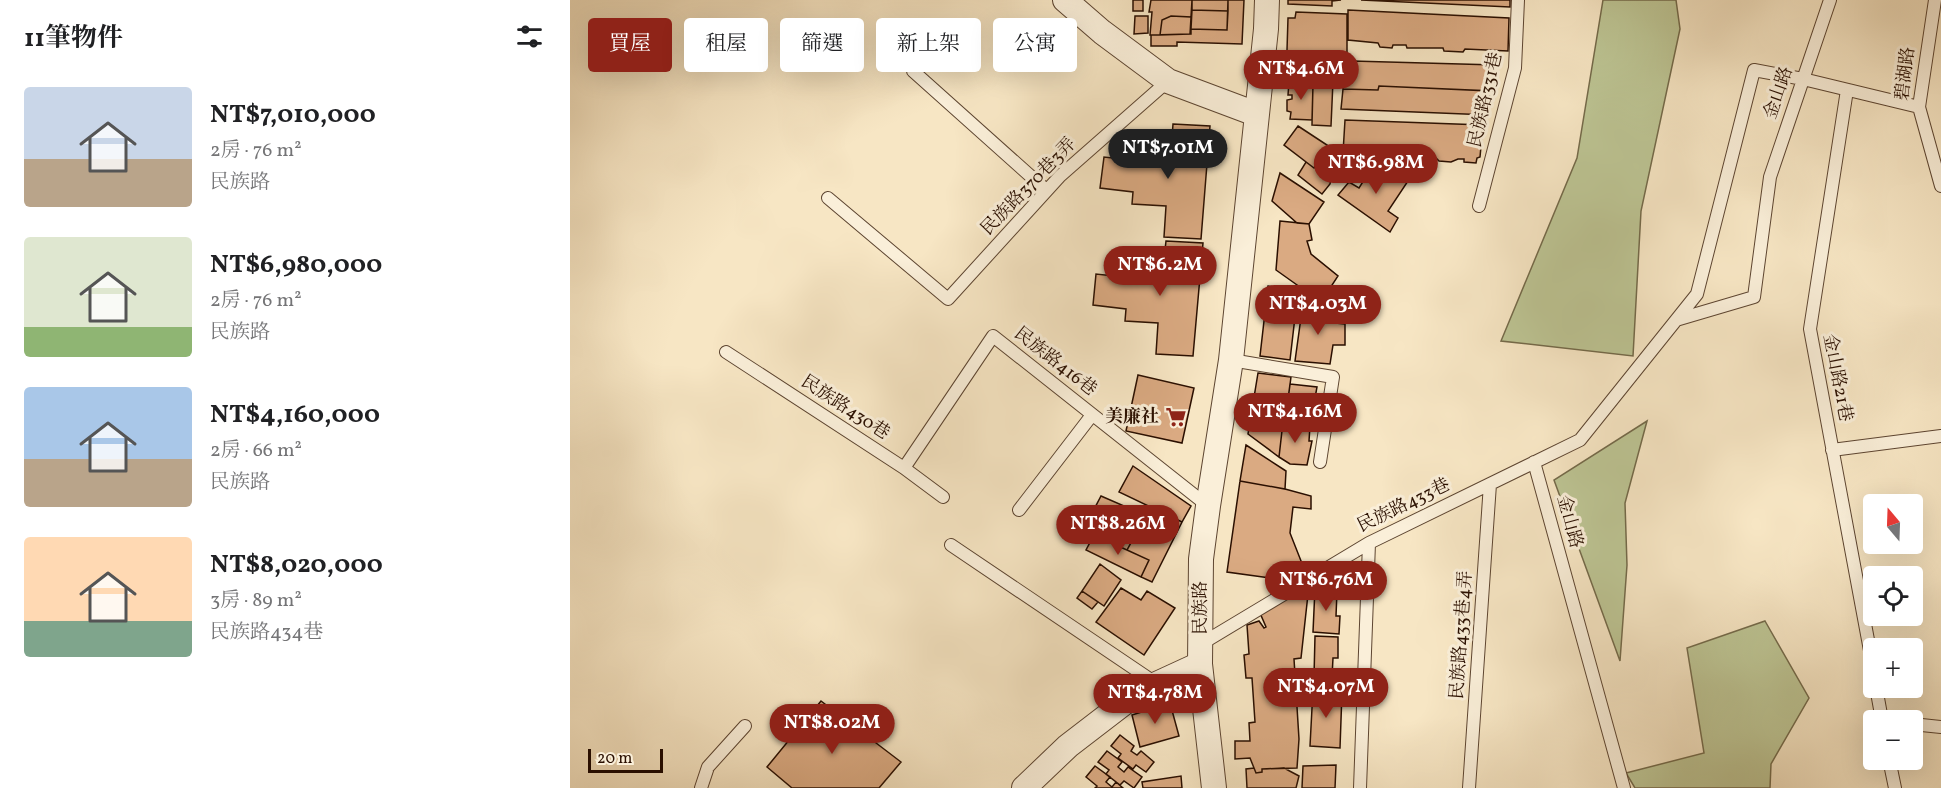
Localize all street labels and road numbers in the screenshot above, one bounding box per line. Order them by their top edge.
street label: 碧湖路 [1890,46,1922,102]
street label: 民族路331巷 [1463,50,1509,150]
street label: 金山路 [1758,63,1800,123]
street label: 民族路370巷3弄 [976,133,1082,241]
street label: 民族路416巷 [1008,322,1102,402]
street label: 金山路21巷 [1816,332,1858,424]
street label: 民族路430巷 [796,370,894,446]
street label: 民族路433巷 [1353,473,1455,539]
street label: 金山路 [1550,493,1588,551]
street label: 民族路433巷4弄 [1445,570,1479,700]
street label: 民族路 [1189,581,1214,635]

